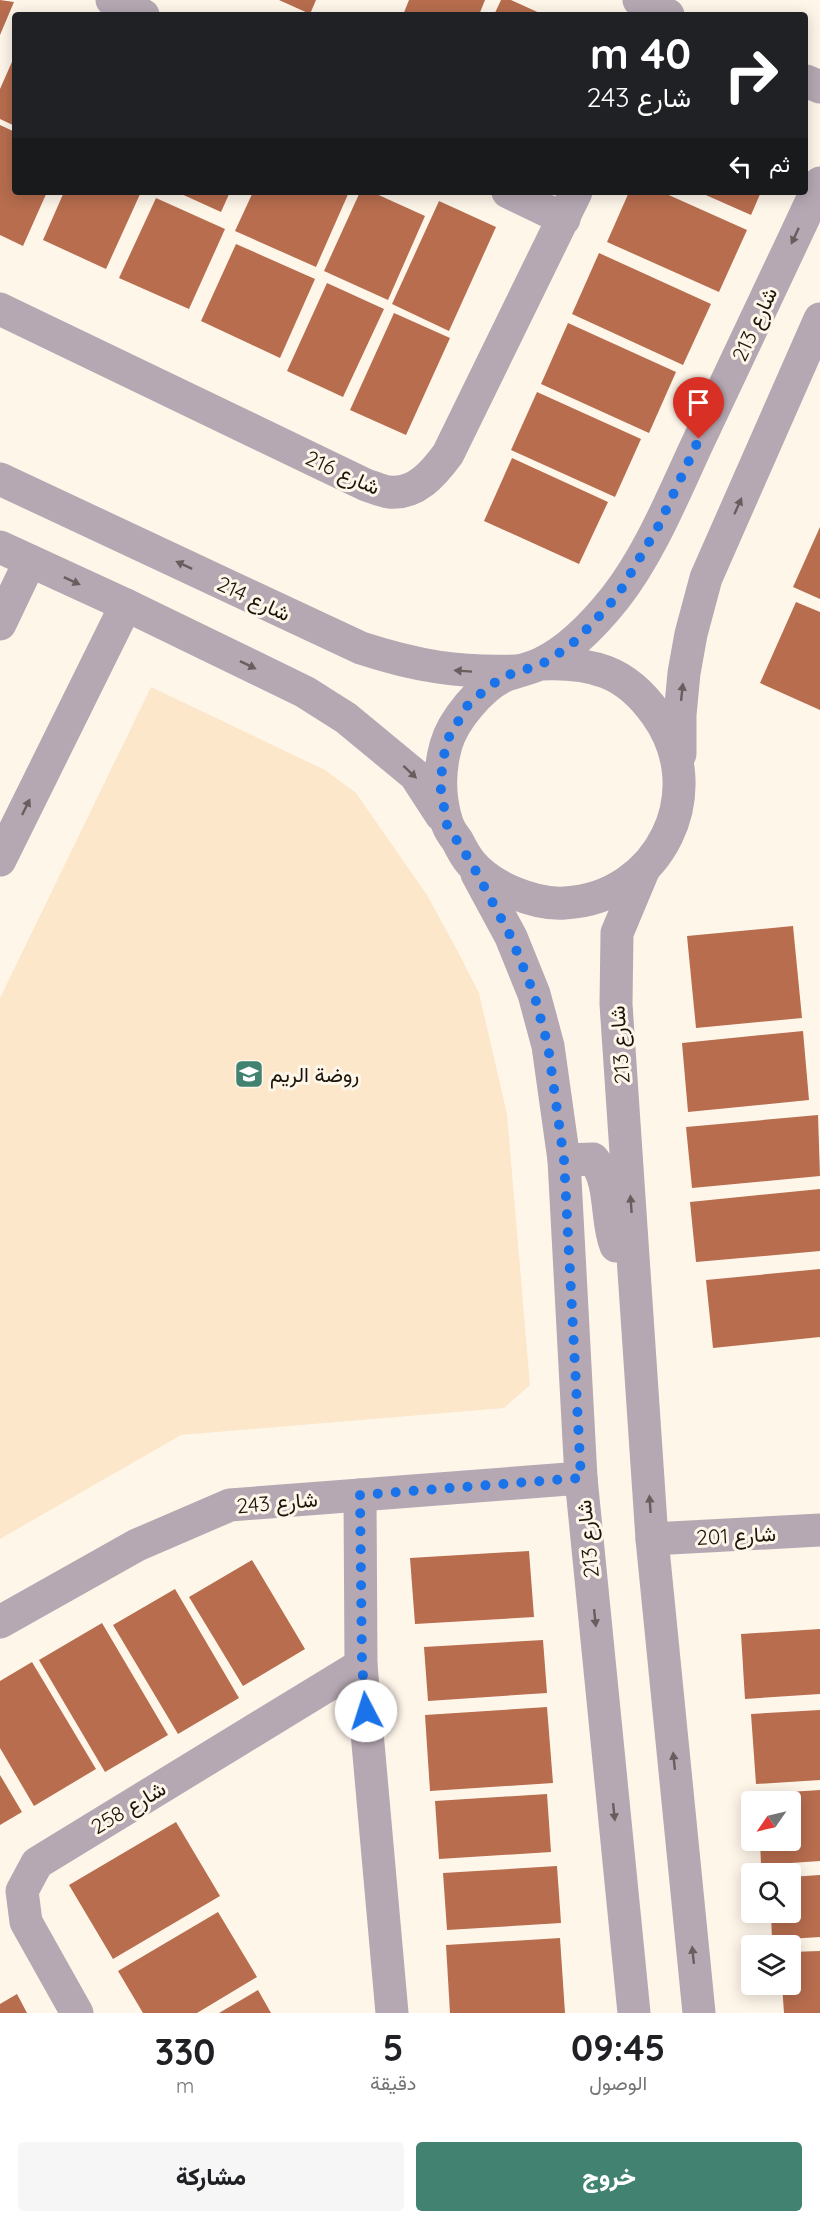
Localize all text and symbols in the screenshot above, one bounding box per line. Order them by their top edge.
text: 40 m [590,27,691,80]
icon: right [712,36,790,114]
text: شارع 243 [586,80,691,114]
icon: left [724,150,757,183]
text: ثم [769,150,790,178]
one-way arrow [791,228,800,245]
street label: شارع 213 [726,283,784,366]
pin [673,377,724,439]
icon: arrive [682,386,715,419]
street label: شارع 216 [301,444,384,502]
one-way arrow [733,497,742,514]
one-way arrow [175,561,192,570]
street label: شارع 214 [212,570,295,628]
one-way arrow [64,576,81,585]
one-way arrow [239,659,257,669]
one-way arrow [453,666,472,675]
one-way arrow [677,682,687,701]
one-way arrow [402,764,416,778]
one-way arrow [21,799,31,816]
street label: شارع 213 [603,1005,637,1085]
school or university icon: روضة الريم [233,1058,265,1090]
place label: روضة الريم [270,1061,359,1089]
one-way arrow [626,1195,635,1214]
street label: شارع 243 [235,1486,319,1520]
one-way arrow [646,1494,655,1513]
street label: شارع 213 [570,1498,606,1579]
street label: شارع 201 [695,1520,777,1552]
one-way arrow [590,1609,600,1628]
position arrow [334,1679,398,1743]
one-way arrow [669,1751,679,1770]
street label: شارع 258 [86,1775,171,1841]
north arrow [741,1791,801,1851]
map controls [741,1791,801,1995]
one-way arrow [609,1803,619,1822]
button: search [741,1863,801,1923]
button: layers [741,1935,801,1995]
one-way arrow [688,1945,698,1964]
text: 5 [383,2025,404,2070]
text: 09:45 [571,2025,665,2070]
text: 330 [155,2029,215,2074]
text: دقيقة [370,2070,416,2095]
text: الوصول [589,2070,647,2095]
text: m [176,2073,194,2098]
button: مشاركة [18,2142,404,2211]
button: خروج [416,2142,802,2211]

